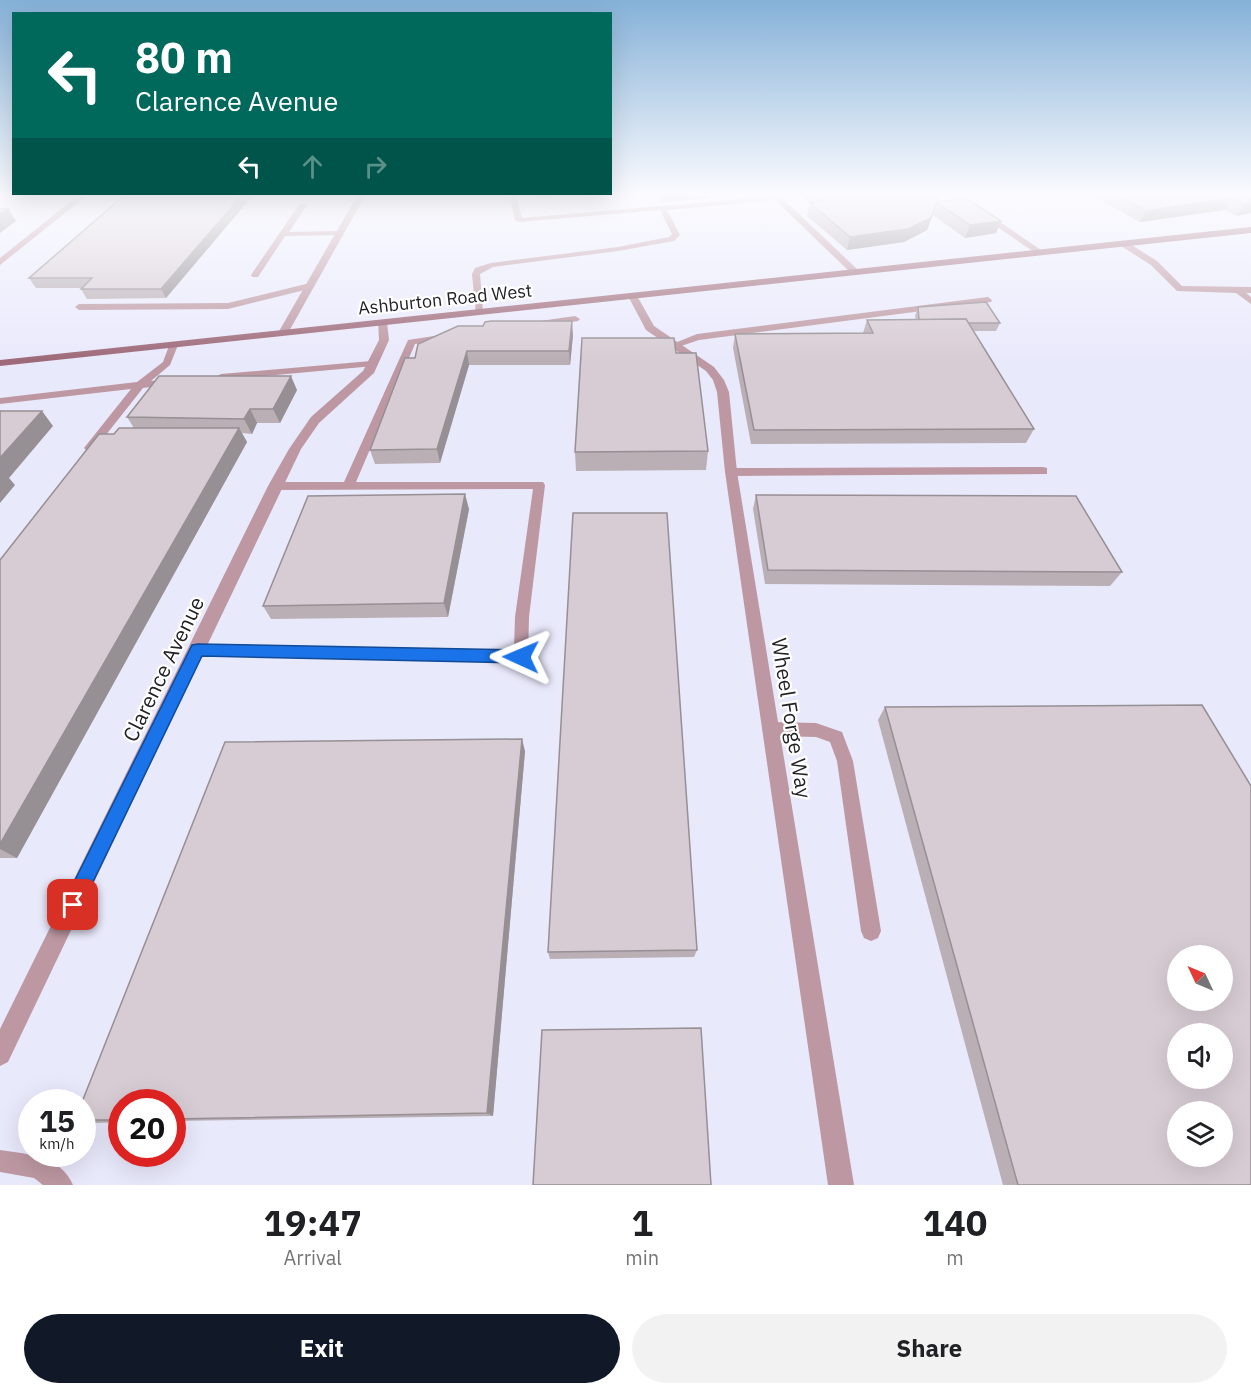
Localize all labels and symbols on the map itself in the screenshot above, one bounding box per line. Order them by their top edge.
street label: Ashburton Road West [357,278,533,320]
street label: Clarence Avenue [116,592,210,746]
position arrow [489,625,553,689]
street label: Wheel Forge Way [765,636,819,801]
pin [47,879,98,930]
north arrow [1167,945,1233,1011]
speed limit sign: 20 [108,1089,186,1167]

